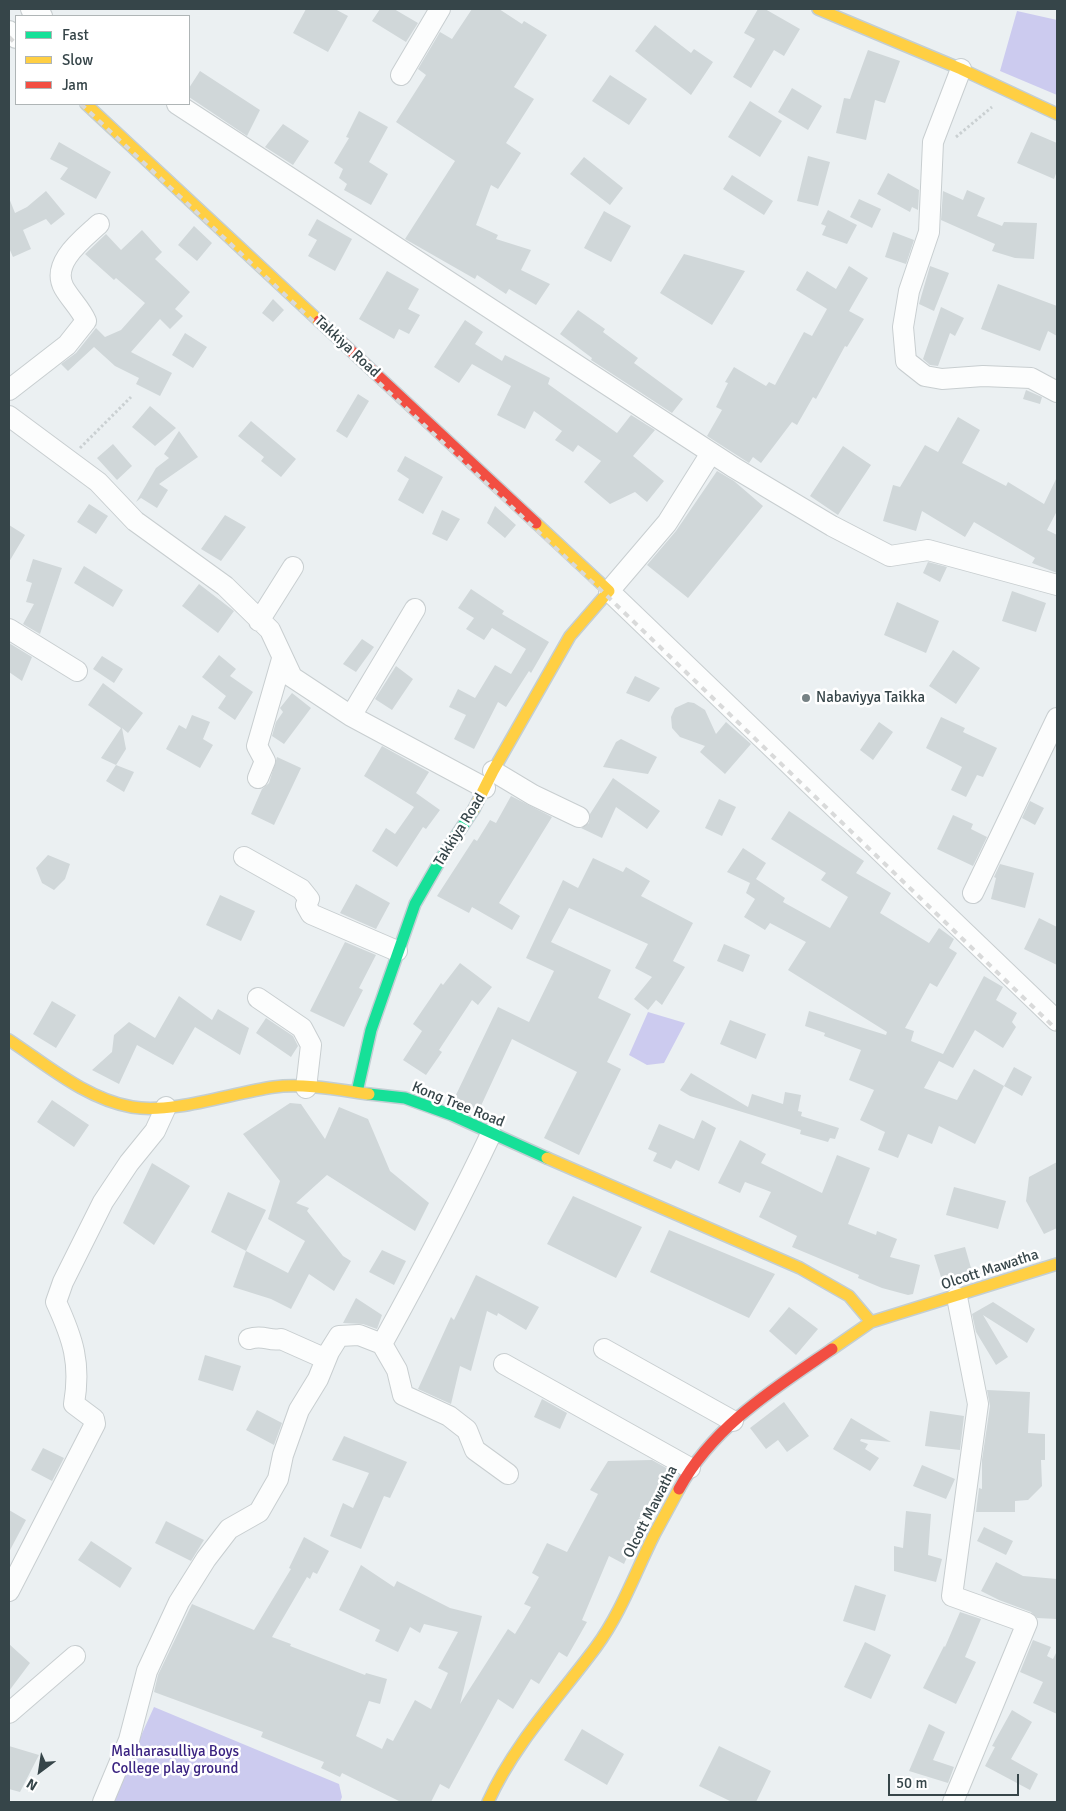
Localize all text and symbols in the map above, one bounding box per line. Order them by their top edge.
legend [15,15,190,105]
text: Fast [62,26,89,44]
text: Slow [62,51,93,69]
text: Jam [62,76,88,94]
street label: Takkiya Road [311,312,383,382]
place label: Nabaviyya Taikka [816,689,925,707]
marker: Nabaviyya Taikka [800,692,812,704]
street label: Takkiya Road [430,790,490,870]
street label: Kong Tree Road [409,1078,507,1132]
street label: Olcott Mawatha [939,1246,1041,1294]
street label: Olcott Mawatha [620,1463,682,1561]
park label: Malharasulliya Boys College play ground [111,1743,239,1778]
north arrow [15,1746,65,1796]
scale bar [891,1764,1022,1796]
text: N [23,1774,41,1794]
text: 50 m [896,1774,927,1792]

